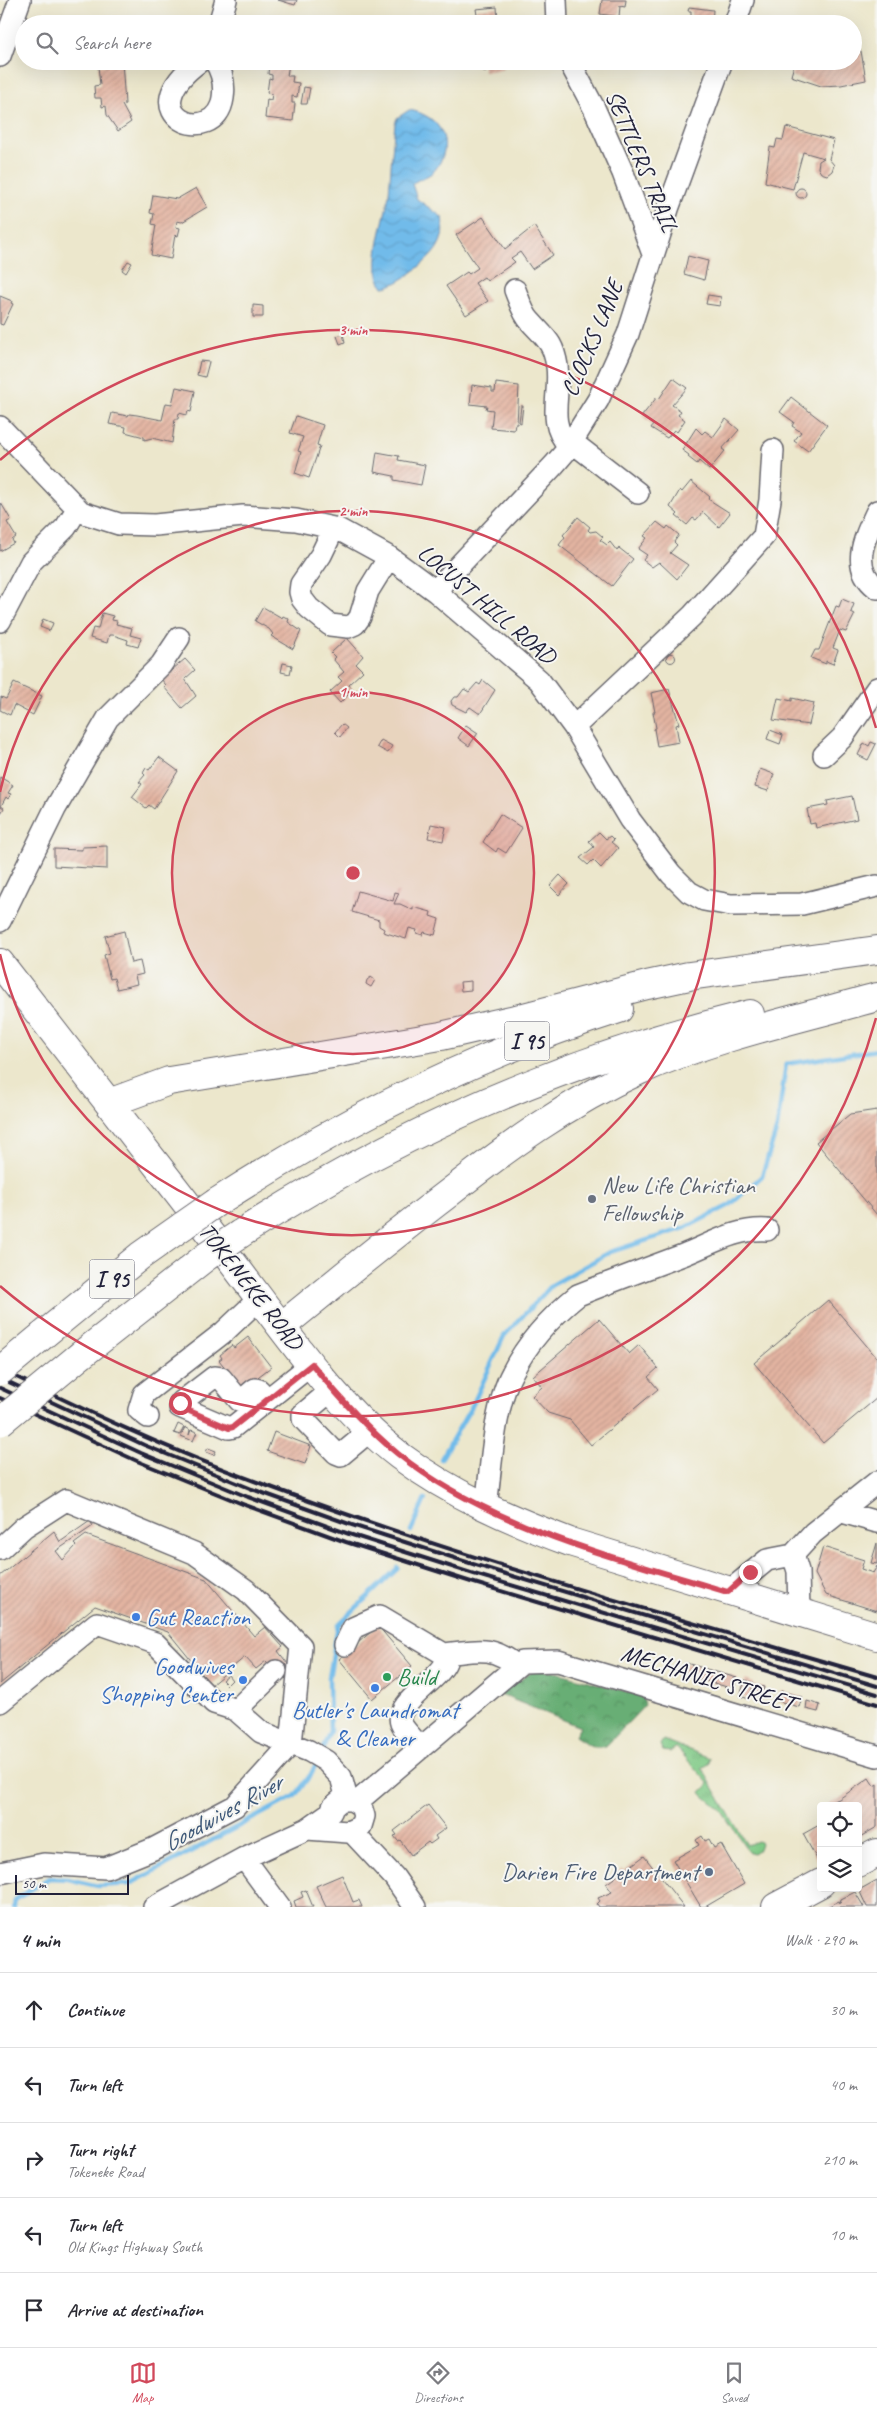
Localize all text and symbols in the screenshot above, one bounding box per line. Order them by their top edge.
search box [15,15,862,70]
icon: search [33,29,61,57]
text: Search here [73,31,150,55]
street label: SETTLERS TRAIL [599,86,686,237]
street label: CLOCKS LANE [554,273,631,401]
text: 3 min [339,321,368,340]
text: 2 min [339,502,368,521]
street label: LOCUST HILL ROAD [412,537,564,672]
text: 1 min [339,683,368,702]
centre of rings [344,864,362,882]
road number: I 95 [504,1021,550,1060]
place label: New Life Christian Fellowship [602,1170,756,1228]
marker: New Life Christian Fellowship [586,1193,598,1205]
street label: TOKENEKE ROAD [192,1217,311,1357]
road number: I 95 [90,1260,134,1298]
route start [169,1392,192,1415]
route end [739,1561,762,1584]
place label: Gut Reaction [146,1602,251,1632]
marker: Gut Reaction [130,1611,142,1623]
street label: MECHANIC STREET [618,1637,804,1720]
place label: Goodwives Shopping Center [99,1651,236,1709]
place label: Build [397,1662,440,1692]
marker: Build [381,1671,393,1683]
marker: Goodwives Shopping Center [237,1674,249,1686]
marker: Butler's Laundromat & Cleaner [369,1682,381,1694]
place label: Butler's Laundromat & Cleaner [292,1695,461,1753]
water label: Goodwives River [157,1765,291,1859]
map controls [817,1802,862,1892]
button: locate [817,1802,862,1847]
button: layers [817,1847,862,1892]
place label: Darien Fire Department [501,1857,702,1887]
marker: Darien Fire Department [703,1866,715,1878]
scale bar [15,1872,129,1895]
text: 50 m [22,1875,46,1892]
text: 4 min [20,1927,60,1953]
text: Walk · 290 m [785,1930,857,1950]
icon: ahead [20,1996,48,2024]
text: Continue [67,1998,124,2022]
text: 30 m [830,2000,857,2020]
icon: left [20,2071,48,2099]
text: Turn left [67,2073,122,2097]
text: 40 m [830,2075,857,2095]
text: Turn right [67,2138,134,2162]
icon: right [20,2146,48,2174]
text: 210 m [823,2150,857,2170]
text: Tokeneke Road [67,2162,144,2182]
text: Turn left [67,2213,122,2237]
icon: left [20,2221,48,2249]
text: 10 m [830,2225,857,2245]
text: Old Kings Highway South [67,2237,202,2257]
icon: arrive [20,2296,48,2324]
text: Arrive at destination [67,2298,203,2322]
tab: Map [129,2359,157,2406]
tab: Directions [414,2359,463,2406]
tab: Saved [720,2359,748,2406]

